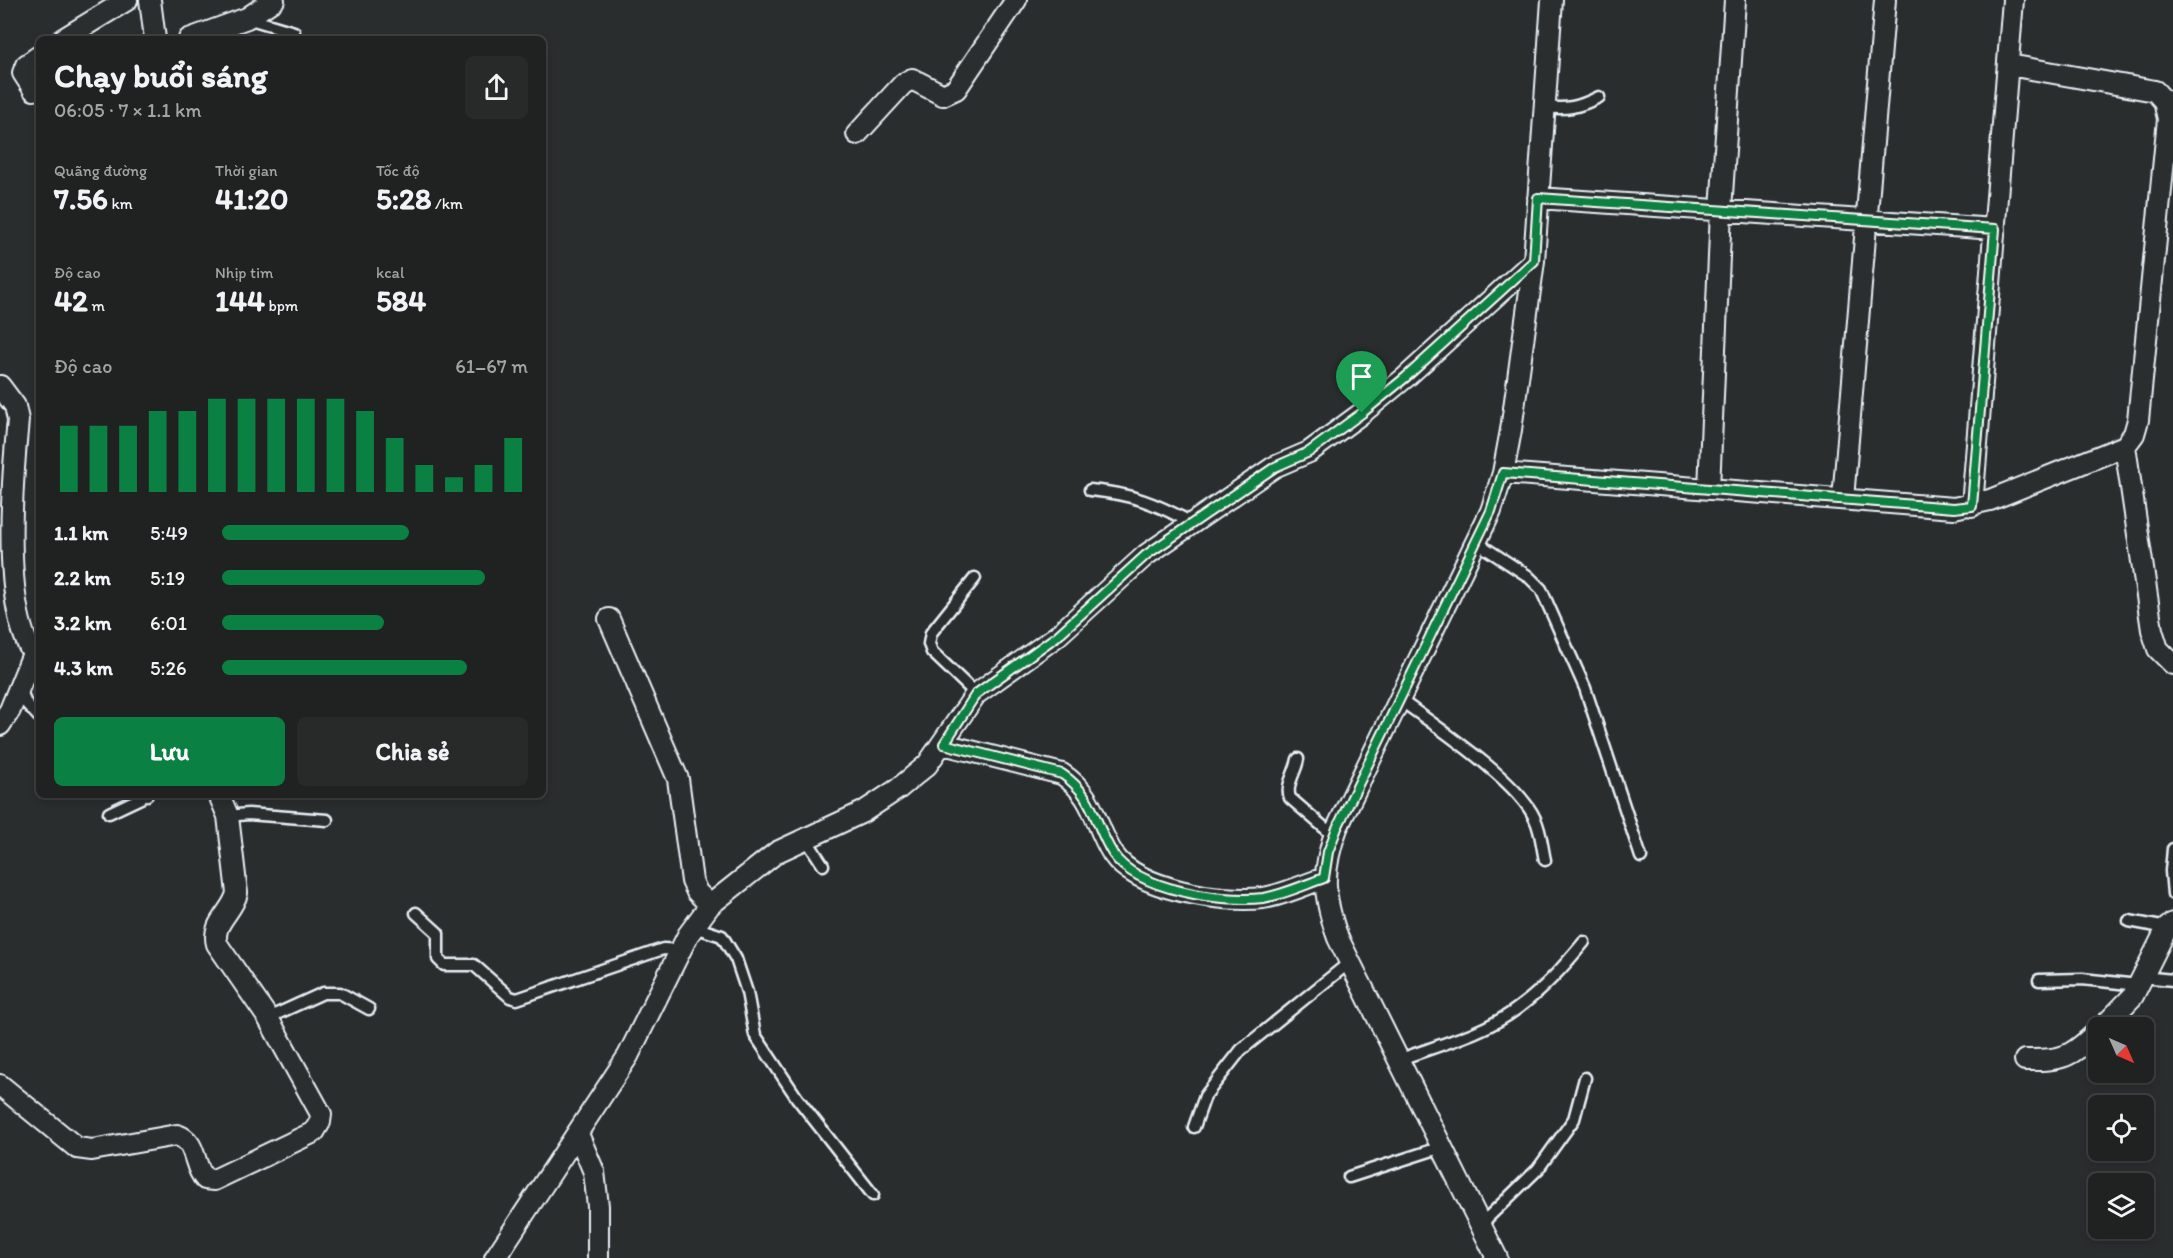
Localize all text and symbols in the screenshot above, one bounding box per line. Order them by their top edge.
text: Chạy buổi sáng [54,56,268,95]
button: share [465,56,528,119]
text: 06:05 · 7 × 1.1 km [54,98,202,122]
text: Quãng đường [54,161,147,180]
text: Thời gian [215,161,278,180]
text: Tốc độ [376,161,420,180]
text: 7.56 [54,180,108,217]
text: 41:20 [215,180,289,217]
text: 5:28 [376,180,431,217]
text: km [108,194,133,213]
text: /km [431,194,463,213]
text: Độ cao [54,263,101,282]
text: Nhịp tim [215,263,274,282]
text: kcal [376,263,404,282]
text: 42 [54,282,88,319]
text: 144 [215,282,265,319]
text: 584 [376,282,426,319]
text: m [88,296,105,315]
text: bpm [265,296,298,315]
pin [1336,351,1387,413]
text: Độ cao [54,354,112,378]
text: 61–67 m [455,354,528,378]
icon: arrive [1345,360,1378,393]
text: 1.1 km [54,521,108,545]
text: 5:49 [150,521,188,545]
text: 2.2 km [54,566,111,590]
text: 5:19 [150,566,185,590]
text: 3.2 km [54,611,111,635]
text: 6:01 [150,611,187,635]
text: 4.3 km [54,656,113,680]
text: 5:26 [150,656,187,680]
button: Lưu [54,717,285,786]
button: Chia sẻ [297,717,528,786]
north arrow [2088,1017,2154,1083]
map controls [2088,1017,2154,1239]
button: locate [2088,1095,2154,1161]
button: layers [2088,1173,2154,1239]

